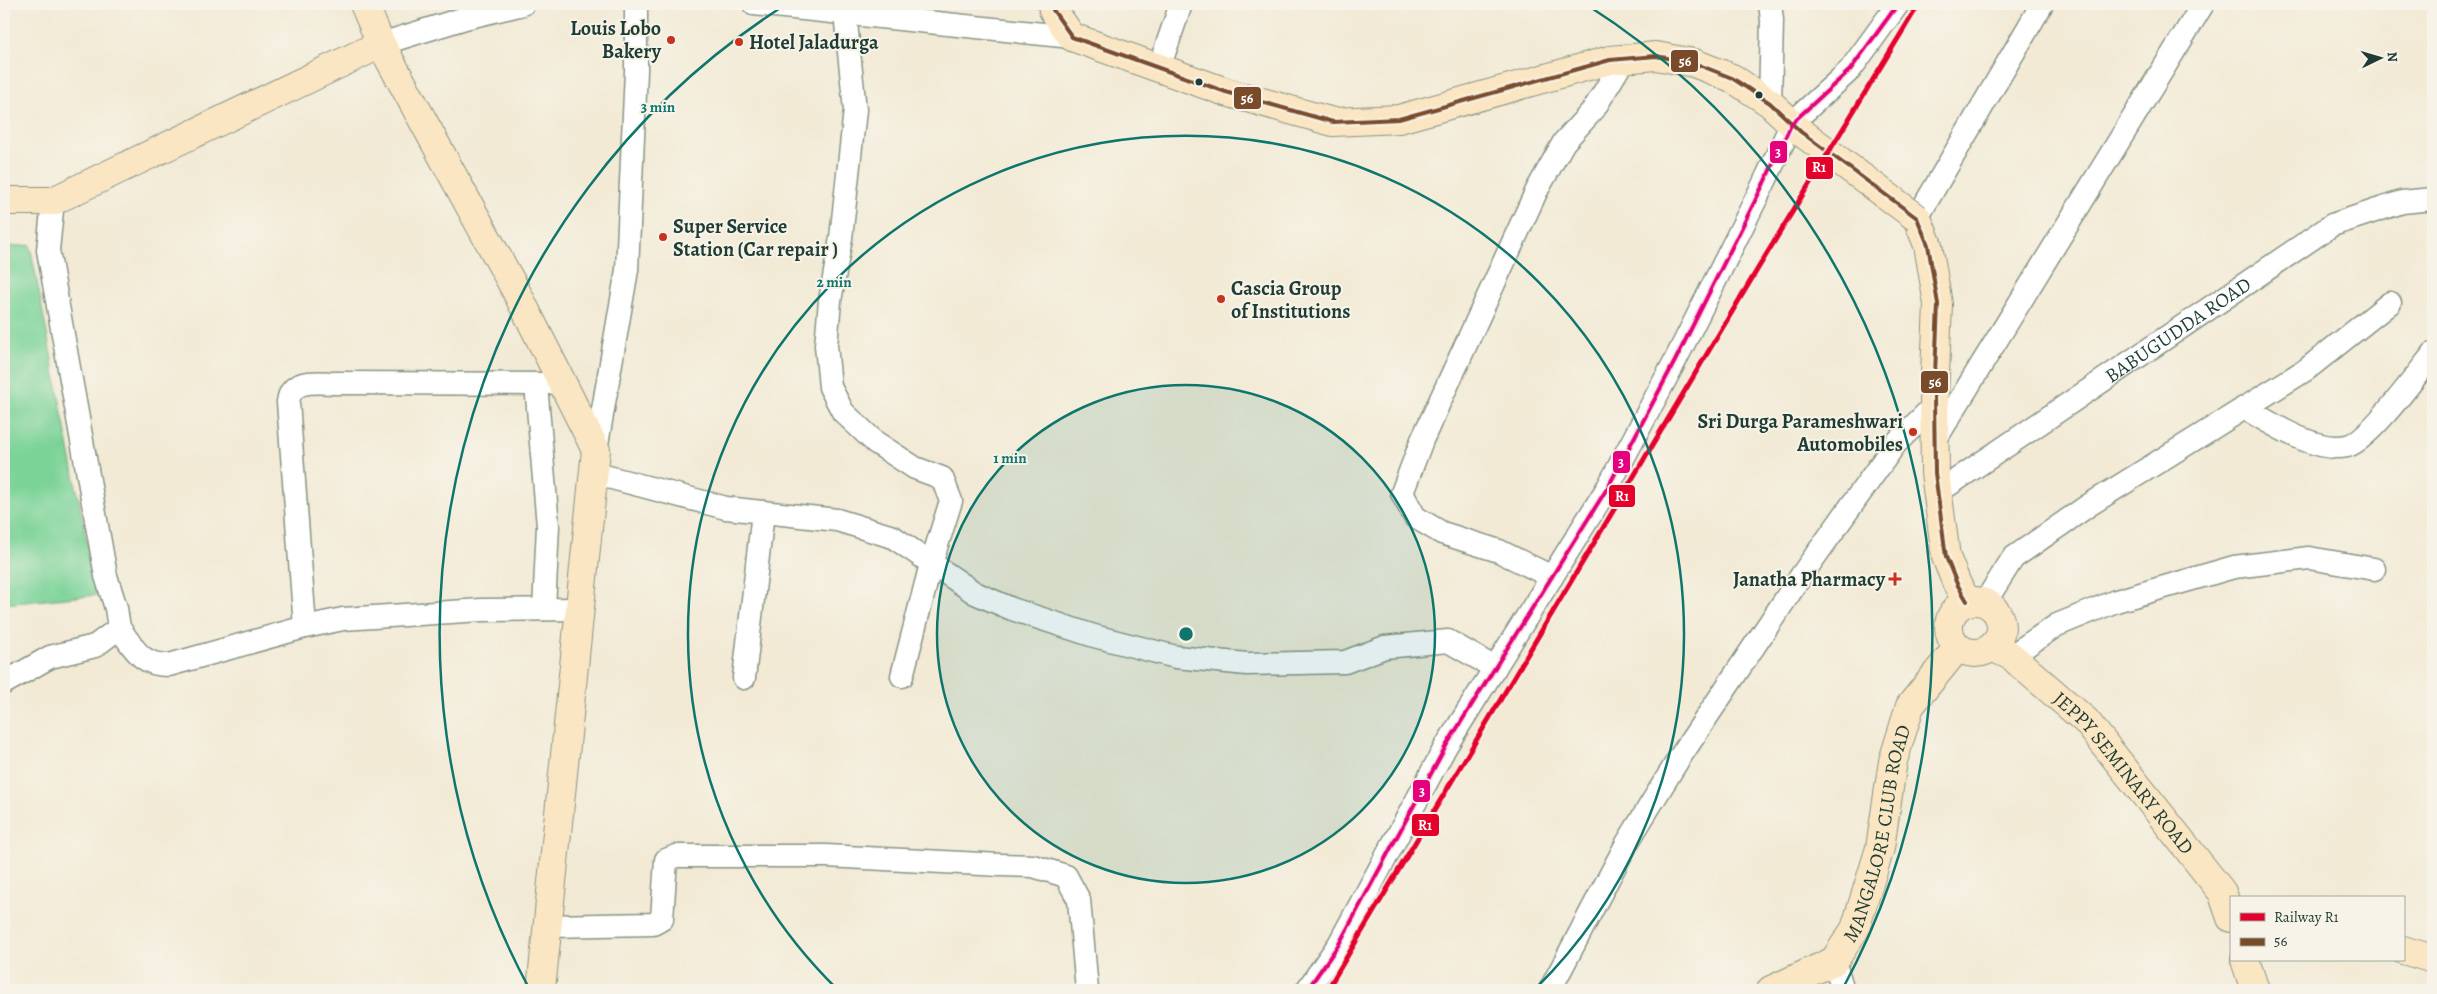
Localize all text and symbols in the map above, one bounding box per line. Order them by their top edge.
place label: Louis Lobo Bakery [570,15,662,65]
place label: Hotel Jaladurga [749,29,879,56]
north arrow [2354,32,2404,82]
marker: Louis Lobo Bakery [665,34,677,46]
marker: Hotel Jaladurga [733,36,745,48]
line badge: 56 [1670,49,1699,73]
text: N [2383,51,2402,63]
text: 56 [1679,52,1692,71]
unlabelled marker [1194,77,1204,87]
line badge: 56 [1233,86,1262,110]
text: 56 [1241,89,1254,108]
unlabelled marker [1754,90,1764,100]
text: 3 min [641,97,676,117]
line badge: 3 [1769,140,1788,164]
text: 3 [1775,143,1781,162]
line badge: R1 [1805,156,1834,180]
text: R1 [1812,158,1826,177]
place label: Super Service Station (Car repair ) [673,213,838,263]
marker: Super Service Station (Car repair ) [657,231,669,243]
street label: BABUGUDDA ROAD [2100,271,2257,389]
text: 2 min [816,272,852,292]
place label: Cascia Group of Institutions [1231,275,1350,325]
marker: Cascia Group of Institutions [1215,293,1227,305]
line badge: 56 [1920,370,1949,394]
text: 56 [1929,373,1942,392]
place label: Sri Durga Parameshwari Automobiles [1697,408,1903,458]
marker: Sri Durga Parameshwari Automobiles [1907,426,1919,438]
text: 1 min [993,448,1027,468]
line badge: 3 [1612,450,1631,474]
text: 3 [1618,453,1624,472]
line badge: R1 [1608,484,1636,508]
text: R1 [1615,487,1629,506]
place label: Janatha Pharmacy [1733,566,1886,593]
marker: Janatha Pharmacy [1889,573,1901,585]
centre of rings [1177,625,1195,643]
street label: JEPPY SEMINARY ROAD [2047,686,2200,860]
street label: MANGALORE CLUB ROAD [1837,721,1917,948]
line badge: 3 [1412,779,1431,803]
text: 3 [1419,782,1425,801]
line badge: R1 [1411,813,1440,837]
text: R1 [1418,816,1432,835]
legend [2230,896,2404,962]
text: Railway R1 [2274,907,2339,927]
text: 56 [2274,931,2287,951]

